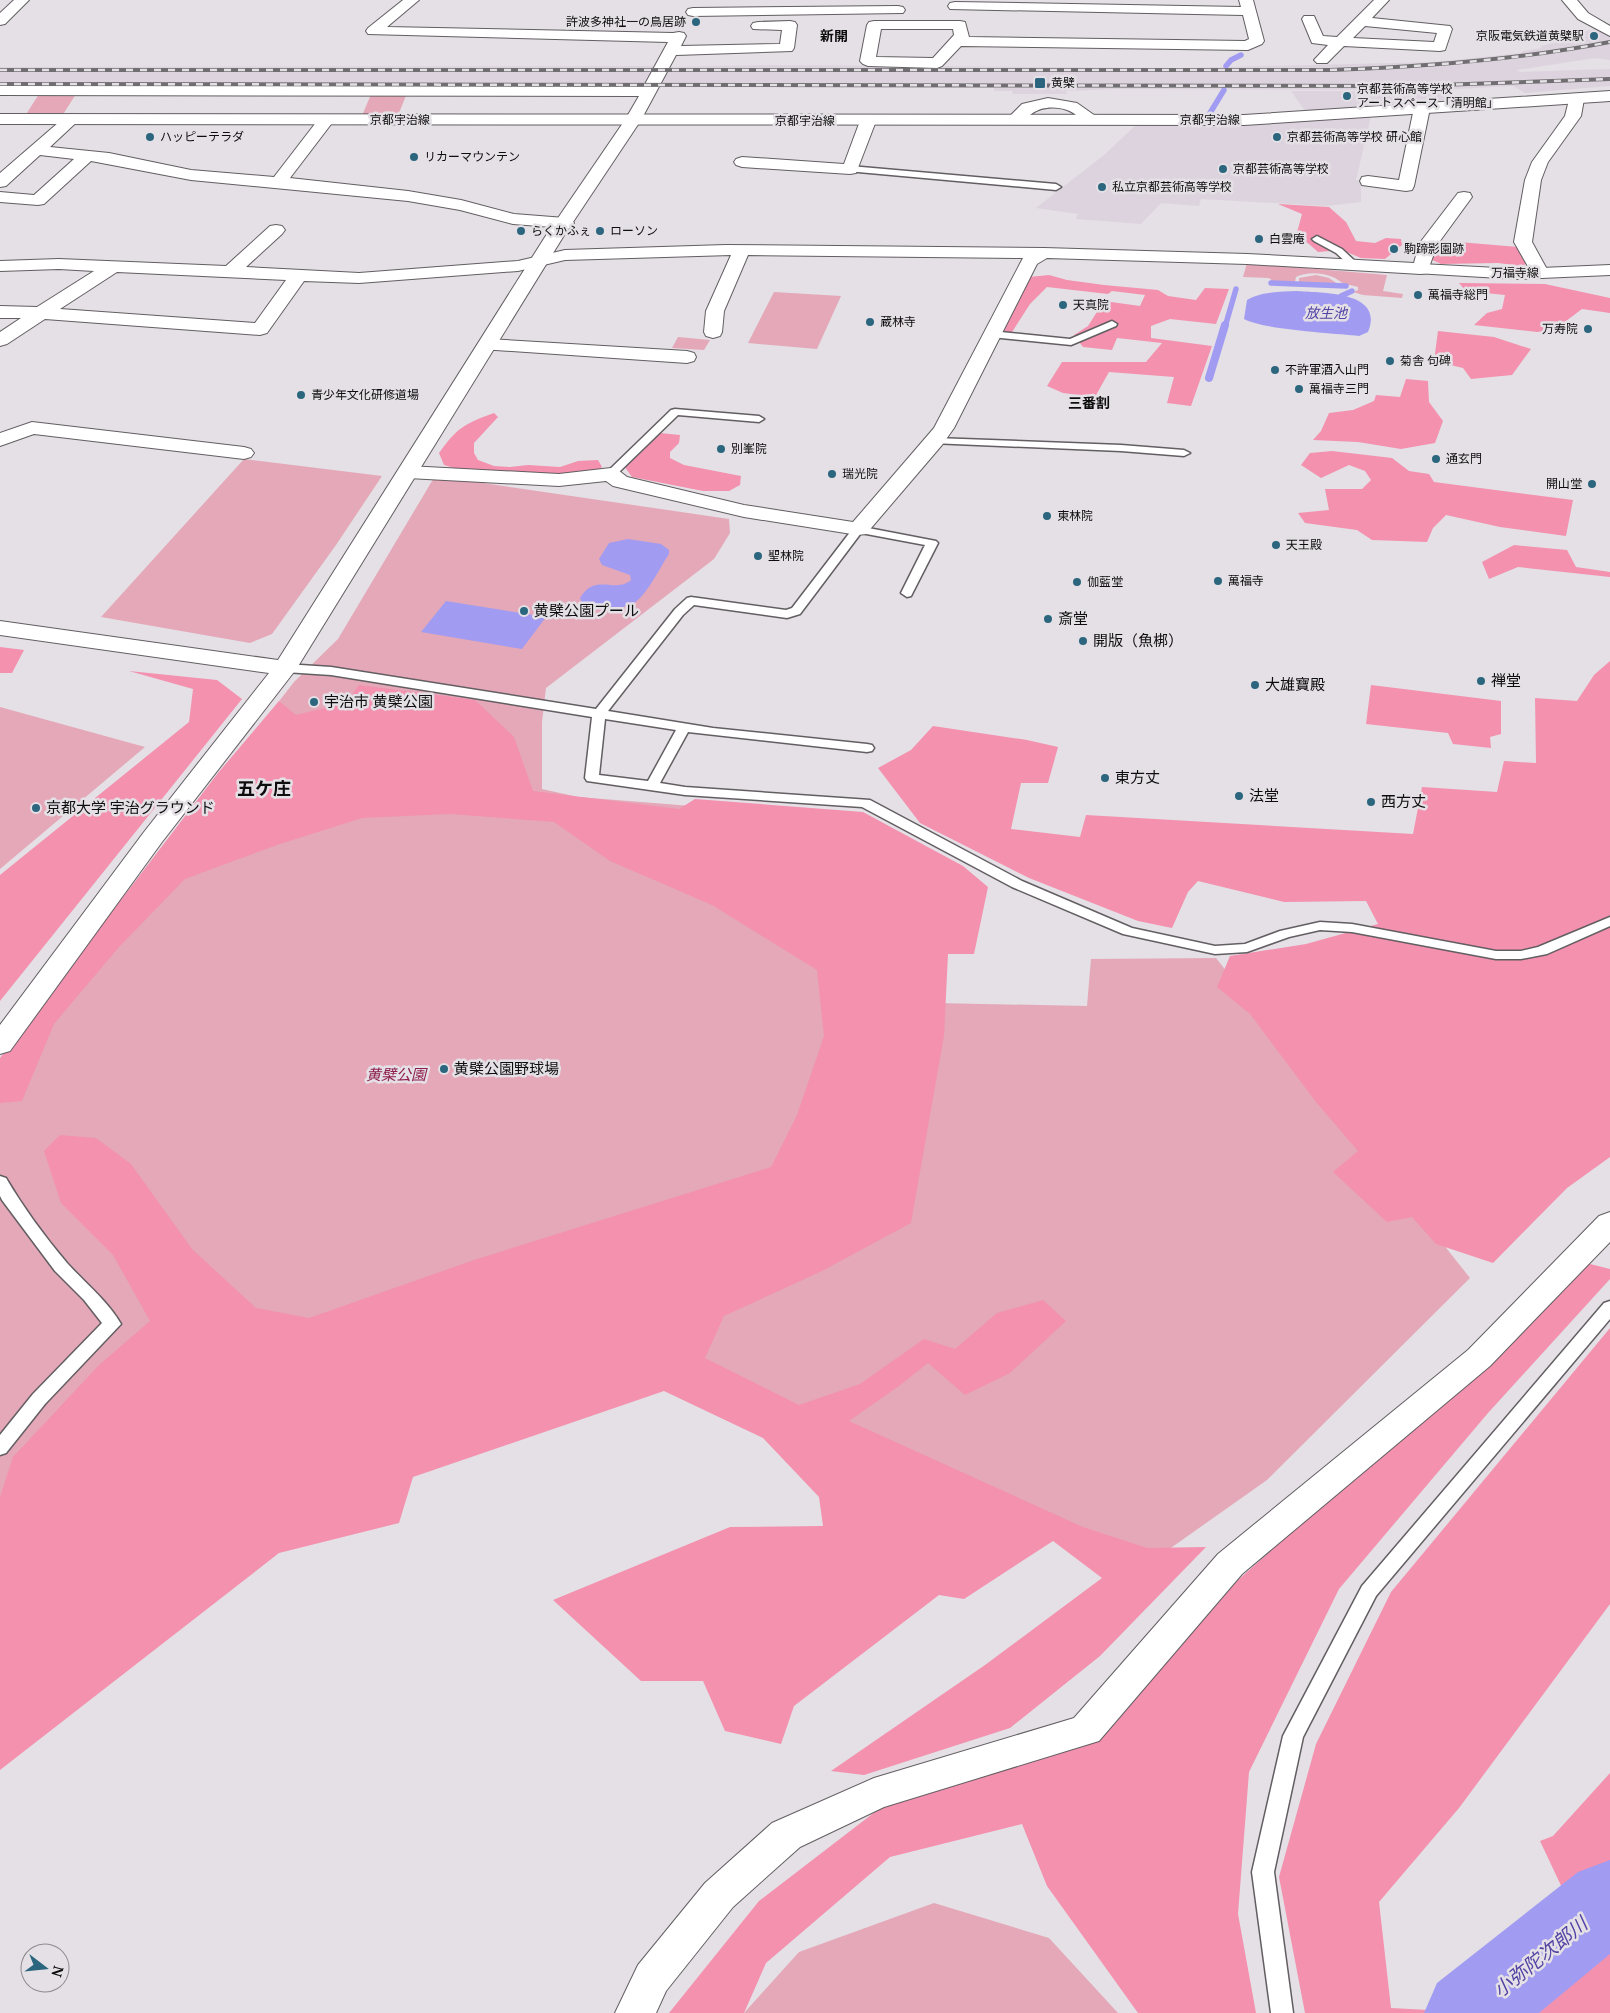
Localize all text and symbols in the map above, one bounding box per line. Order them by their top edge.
place label: 許波多神社一の鳥居跡 [566,14,686,29]
marker: 許波多神社一の鳥居跡 [690,16,702,28]
district label: 新開 [820,26,848,45]
place label: 京阪電気鉄道黄檗駅 [1476,28,1584,43]
marker: 京阪電気鉄道黄檗駅 [1588,30,1600,42]
place label: 黄檗 [1051,75,1075,90]
marker: 黄檗 [1033,76,1047,90]
place label: 京都芸術高等学校 アートスペース「清明館」 [1357,81,1499,110]
marker: 京都芸術高等学校 アートスペース「清明館」 [1341,90,1353,102]
street label: 京都宇治線 [370,112,430,127]
street label: 京都宇治線 [1180,112,1240,127]
street label: 京都宇治線 [775,113,835,128]
place label: ハッピーテラダ [160,129,244,144]
place label: 京都芸術高等学校 研心館 [1287,129,1422,144]
marker: ハッピーテラダ [144,131,156,143]
marker: 京都芸術高等学校 研心館 [1271,131,1283,143]
place label: リカーマウンテン [424,149,520,164]
marker: リカーマウンテン [408,151,420,163]
place label: 京都芸術高等学校 [1233,161,1329,176]
marker: 京都芸術高等学校 [1217,163,1229,175]
place label: 私立京都芸術高等学校 [1112,179,1232,194]
marker: 私立京都芸術高等学校 [1096,181,1108,193]
place label: らくかふぇ [531,223,591,238]
place label: ローソン [610,223,658,238]
marker: らくかふぇ [515,225,527,237]
marker: ローソン [594,225,606,237]
place label: 白雲庵 [1269,231,1305,246]
marker: 白雲庵 [1253,233,1265,245]
place label: 駒蹄影園跡 [1404,241,1464,256]
marker: 駒蹄影園跡 [1388,243,1400,255]
street label: 万福寺線 [1491,265,1539,280]
place label: 萬福寺総門 [1428,287,1488,302]
marker: 萬福寺総門 [1412,289,1424,301]
place label: 天真院 [1073,297,1109,312]
marker: 天真院 [1057,299,1069,311]
water label: 放生池 [1305,303,1349,322]
place label: 蔵林寺 [880,314,916,329]
marker: 蔵林寺 [864,316,876,328]
place label: 万寿院 [1542,321,1578,336]
marker: 万寿院 [1582,323,1594,335]
place label: 菊舎 句碑 [1400,353,1451,368]
marker: 菊舎 句碑 [1384,355,1396,367]
place label: 不許軍酒入山門 [1285,362,1369,377]
marker: 不許軍酒入山門 [1269,364,1281,376]
place label: 萬福寺三門 [1309,381,1369,396]
marker: 萬福寺三門 [1293,383,1305,395]
place label: 青少年文化研修道場 [311,387,419,402]
marker: 青少年文化研修道場 [295,389,307,401]
district label: 三番割 [1068,393,1110,412]
place label: 別峯院 [731,441,767,456]
marker: 別峯院 [715,443,727,455]
place label: 通玄門 [1446,451,1482,466]
marker: 通玄門 [1430,453,1442,465]
place label: 瑞光院 [842,466,878,481]
marker: 瑞光院 [826,468,838,480]
place label: 開山堂 [1546,476,1582,491]
marker: 開山堂 [1586,478,1598,490]
place label: 東林院 [1057,508,1093,523]
marker: 東林院 [1041,510,1053,522]
place label: 天王殿 [1286,537,1322,552]
marker: 天王殿 [1270,539,1282,551]
place label: 聖林院 [768,548,804,563]
marker: 聖林院 [752,550,764,562]
place label: 萬福寺 [1228,573,1264,588]
place label: 伽藍堂 [1087,574,1123,589]
marker: 萬福寺 [1212,575,1224,587]
marker: 伽藍堂 [1071,576,1083,588]
place label: 黄檗公園プール [534,600,639,620]
marker: 黄檗公園プール [518,605,530,617]
place label: 斎堂 [1058,608,1088,628]
marker: 斎堂 [1042,613,1054,625]
place label: 開版（魚梆） [1093,630,1183,650]
marker: 開版（魚梆） [1077,635,1089,647]
place label: 禅堂 [1491,670,1521,690]
place label: 大雄寶殿 [1265,674,1325,694]
marker: 禅堂 [1475,675,1487,687]
marker: 大雄寶殿 [1249,679,1261,691]
place label: 宇治市 黄檗公園 [324,691,433,711]
marker: 宇治市 黄檗公園 [308,696,320,708]
place label: 東方丈 [1115,767,1160,787]
marker: 東方丈 [1099,772,1111,784]
district label: 五ケ庄 [237,776,291,800]
place label: 法堂 [1249,785,1279,805]
marker: 法堂 [1233,790,1245,802]
place label: 西方丈 [1381,791,1426,811]
marker: 西方丈 [1365,796,1377,808]
place label: 京都大学 宇治グラウンド [46,797,215,817]
marker: 京都大学 宇治グラウンド [30,802,42,814]
place label: 黄檗公園野球場 [454,1058,559,1078]
marker: 黄檗公園野球場 [438,1063,450,1075]
park label: 黄檗公園 [366,1064,428,1084]
water label: 小弥陀次郎川 [1488,1910,1593,2002]
north arrow [20,1943,70,1993]
text: N [47,1964,69,1980]

